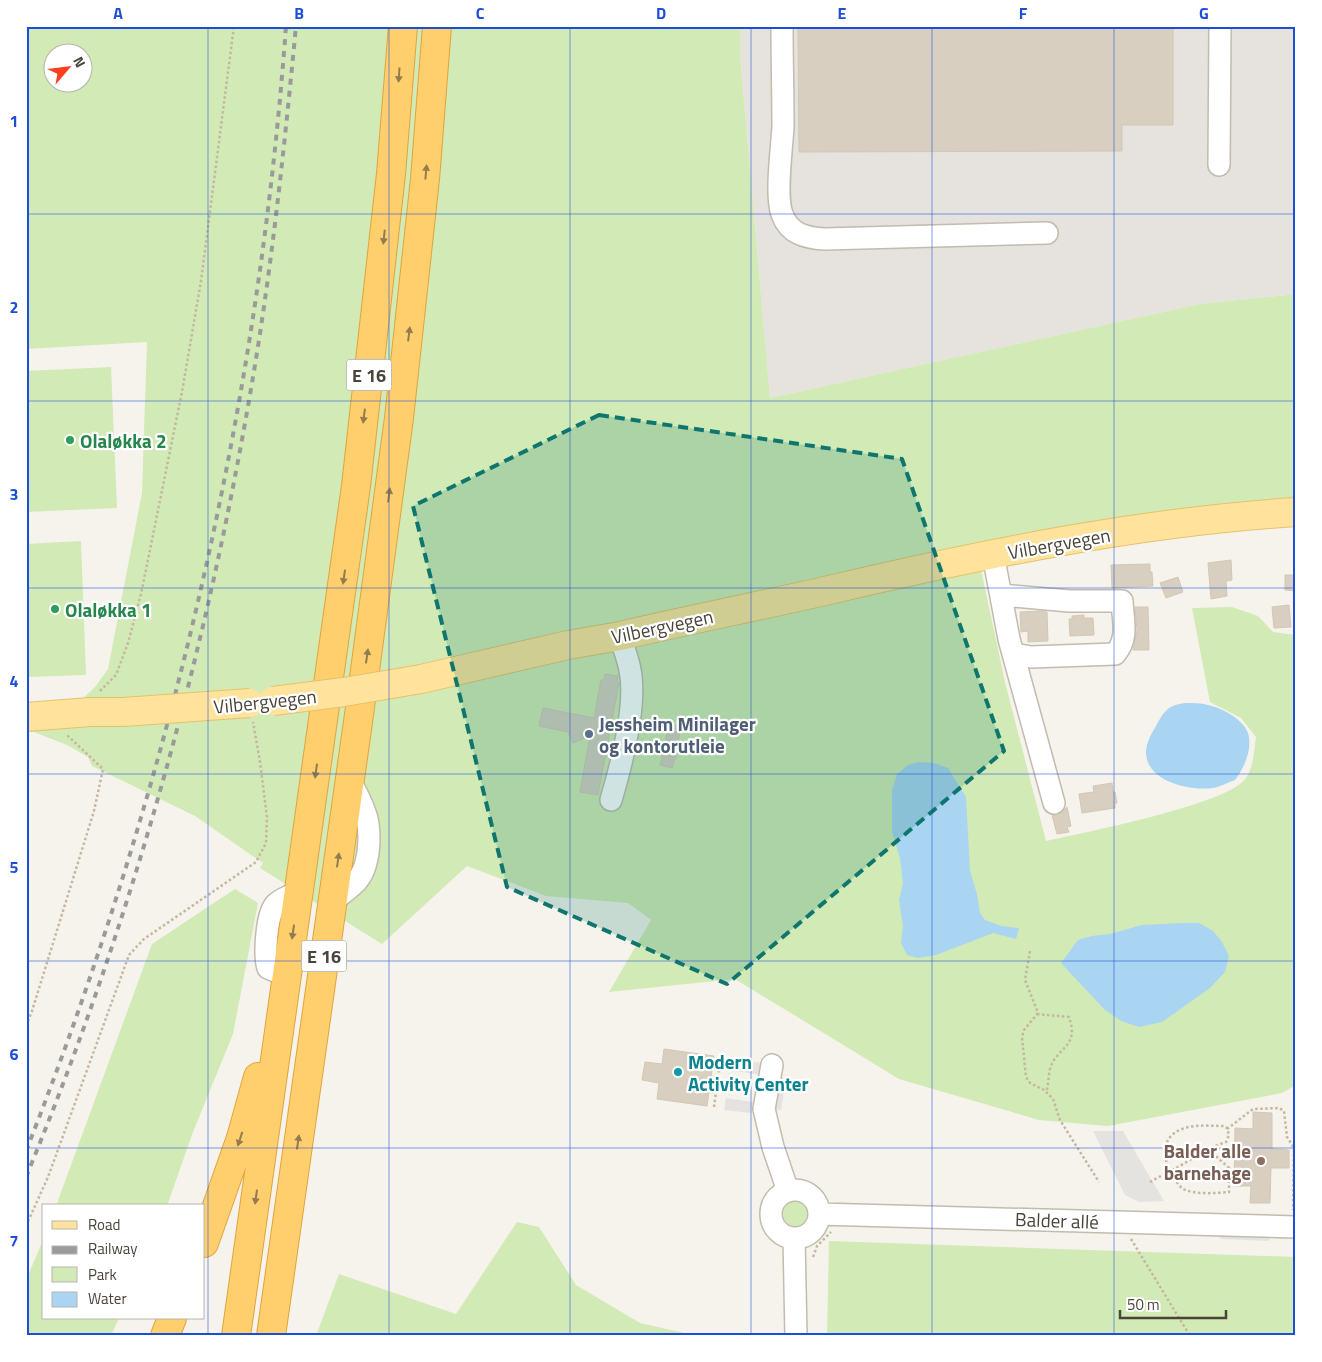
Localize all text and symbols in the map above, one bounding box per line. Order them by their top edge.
text: A [113,1,123,25]
text: B [294,1,304,25]
text: C [476,1,485,25]
text: D [656,1,666,25]
text: E [838,1,847,25]
text: F [1019,1,1028,25]
text: G [1199,1,1209,25]
north arrow [42,42,92,92]
text: N [68,52,91,71]
one-way arrow [395,67,403,83]
text: 1 [10,109,18,133]
one-way arrow [422,164,430,180]
one-way arrow [380,229,388,245]
text: 2 [10,295,18,319]
one-way arrow [405,326,413,342]
road number: E 16 [346,360,392,390]
one-way arrow [360,408,368,424]
place label: Olaløkka 2 [80,426,167,455]
marker: Olaløkka 2 [64,434,76,446]
text: 3 [10,482,18,506]
one-way arrow [385,487,393,503]
street label: Vilbergvegen [1005,520,1113,566]
one-way arrow [339,569,347,585]
place label: Olaløkka 1 [65,595,152,624]
street label: Vilbergvegen [608,601,716,651]
marker: Olaløkka 1 [49,603,61,615]
one-way arrow [363,648,371,664]
text: 4 [10,669,19,693]
street label: Vilbergvegen [212,681,318,721]
place label: Jessheim Minilager og kontorutleie [599,709,756,760]
marker: Jessheim Minilager og kontorutleie [583,728,595,740]
one-way arrow [312,763,320,779]
one-way arrow [334,851,342,867]
text: 5 [10,855,19,879]
one-way arrow [289,924,297,940]
road number: E 16 [302,940,346,971]
text: 6 [10,1042,19,1066]
place label: Modern Activity Center [688,1047,809,1098]
marker: Modern Activity Center [672,1066,684,1078]
one-way arrow [236,1131,244,1146]
one-way arrow [294,1134,302,1150]
place label: Balder alle barnehage [1164,1136,1251,1187]
marker: Balder alle barnehage [1255,1155,1267,1167]
one-way arrow [252,1190,260,1206]
legend [42,1204,205,1320]
street label: Balder allé [1015,1204,1099,1236]
text: Road [88,1213,120,1236]
text: 7 [10,1229,18,1253]
text: Railway [88,1237,138,1260]
text: Park [88,1263,117,1286]
text: Water [88,1287,127,1310]
scale bar [1120,1287,1226,1319]
text: 50 m [1127,1293,1160,1316]

